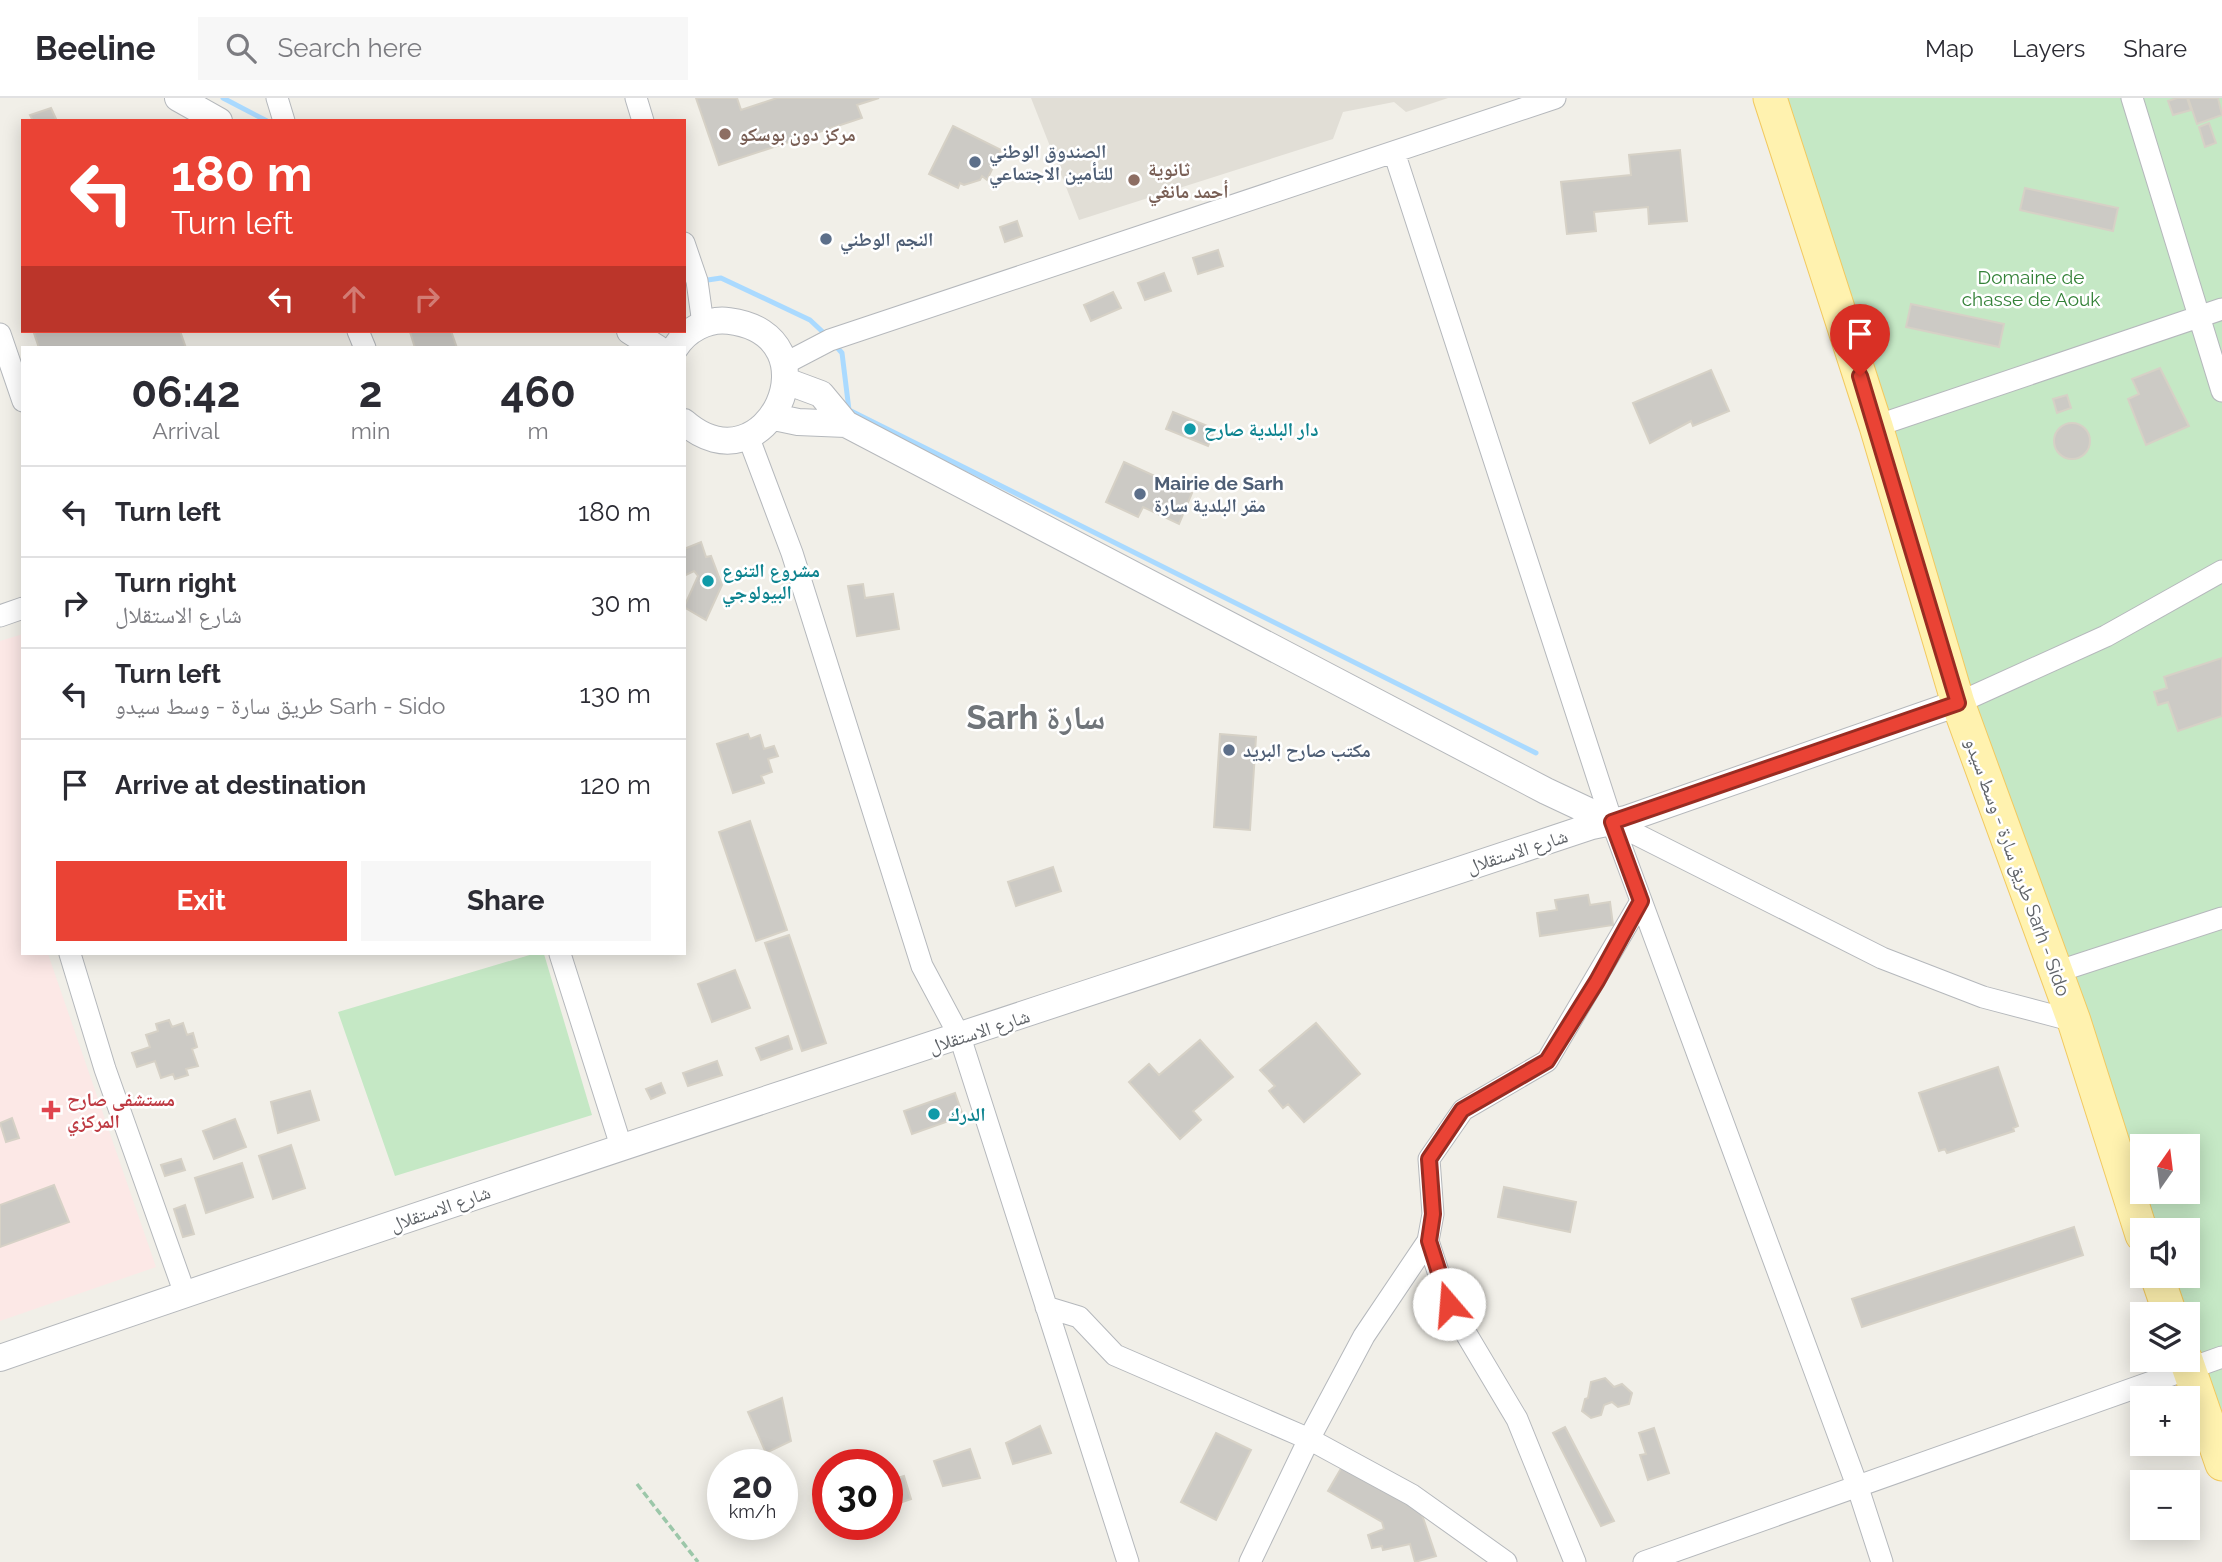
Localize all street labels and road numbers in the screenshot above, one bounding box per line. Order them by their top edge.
street label: طريق سارة - وسط سيدو Sarh - Sido [1960,735,2075,999]
street label: شارع الاستقلال [1464,824,1571,879]
street label: شارع الاستقلال [926,1004,1033,1059]
street label: شارع الاستقلال [387,1181,494,1236]

